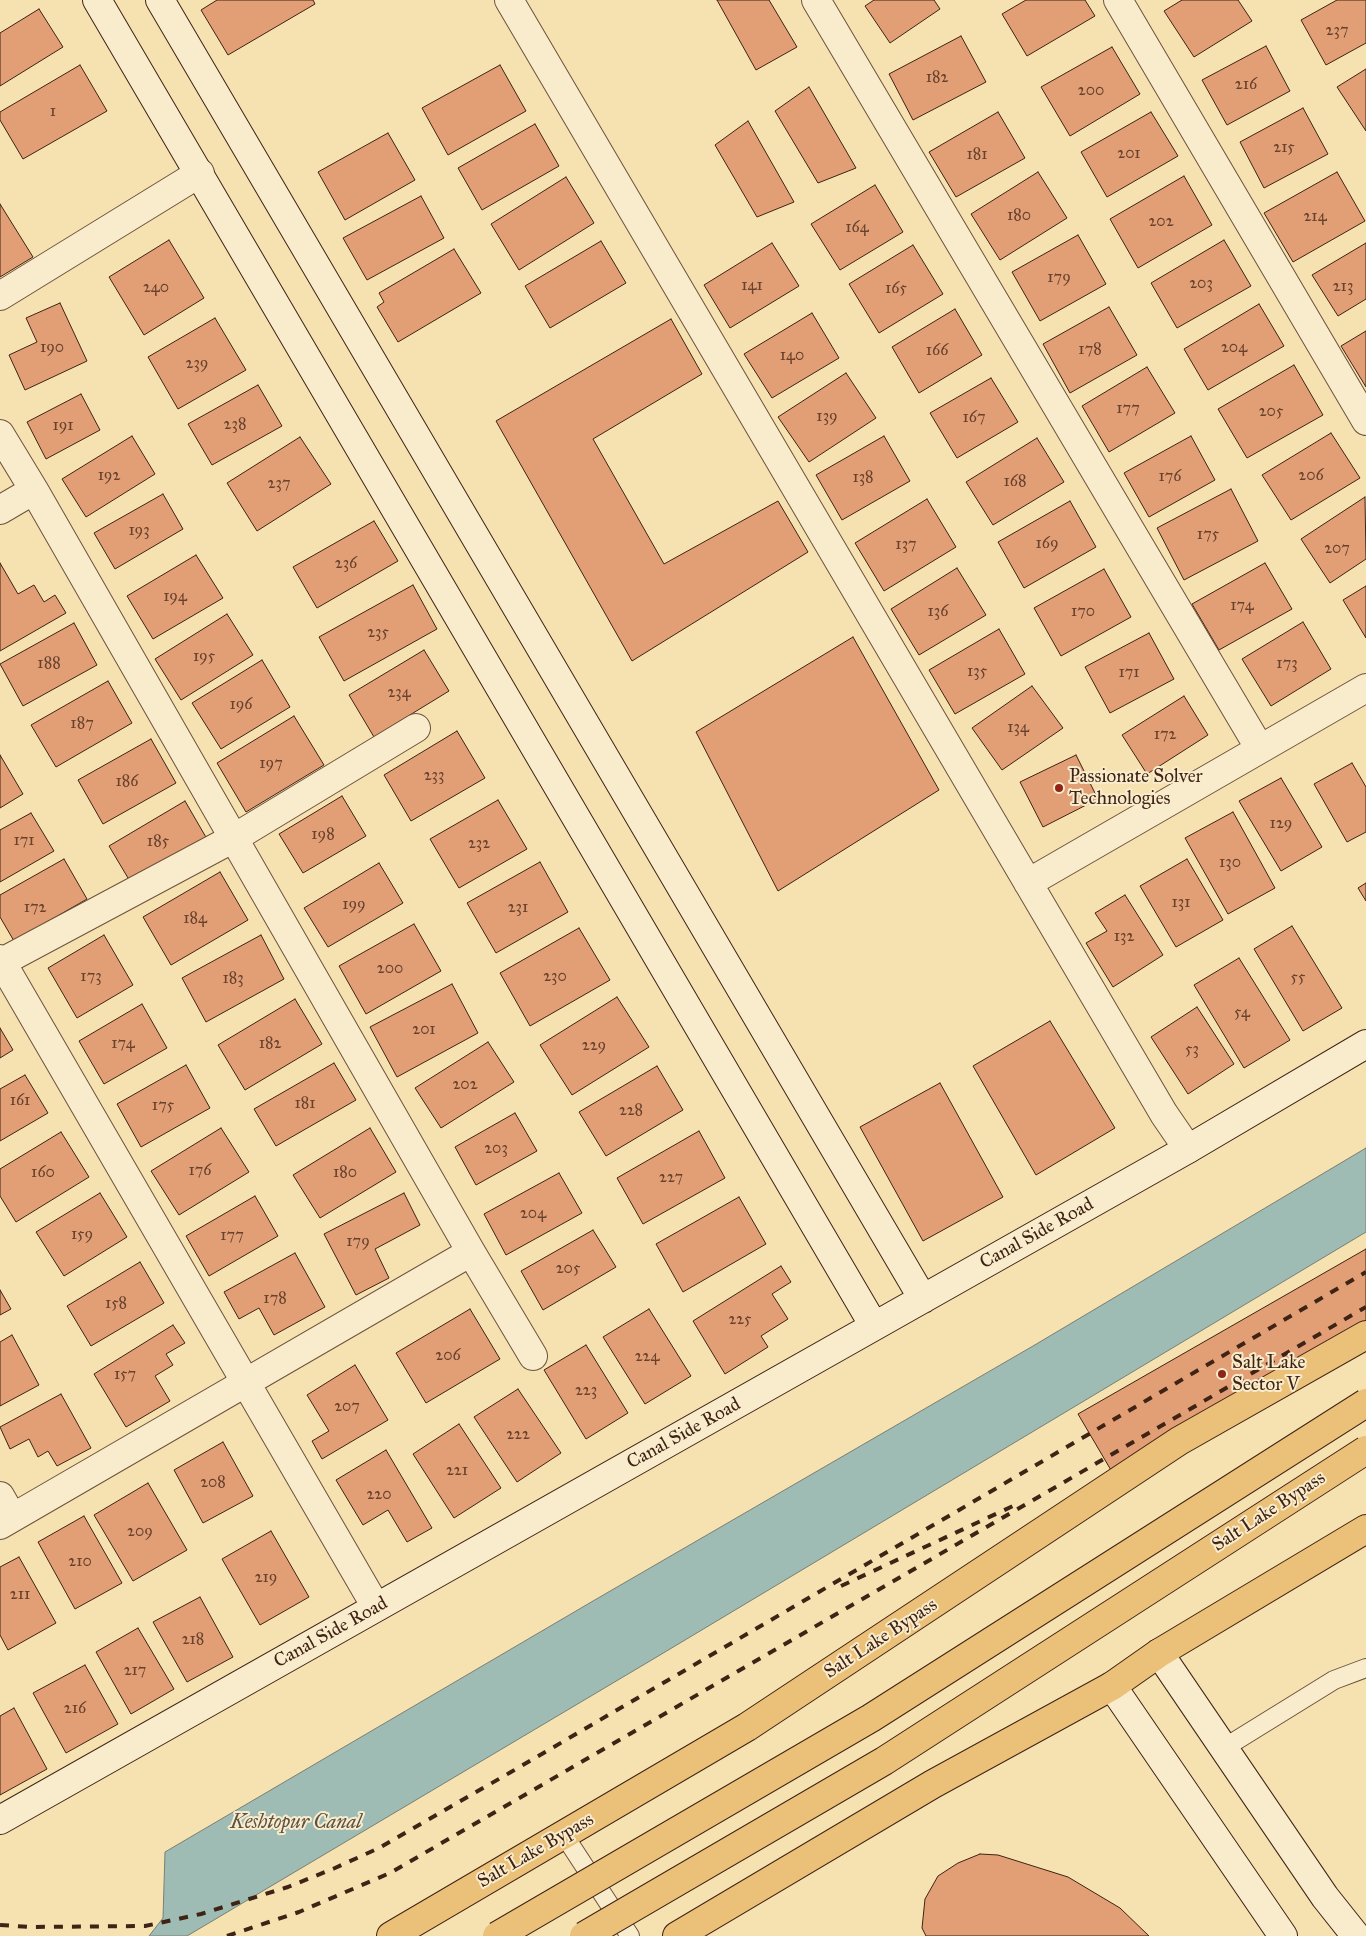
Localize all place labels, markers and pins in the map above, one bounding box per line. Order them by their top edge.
place label: Passionate Solver Technologies [1069,766,1203,810]
marker: Passionate Solver Technologies [1053,782,1065,794]
place label: Salt Lake Sector V [1232,1352,1305,1396]
marker: Salt Lake Sector V [1216,1368,1228,1380]

